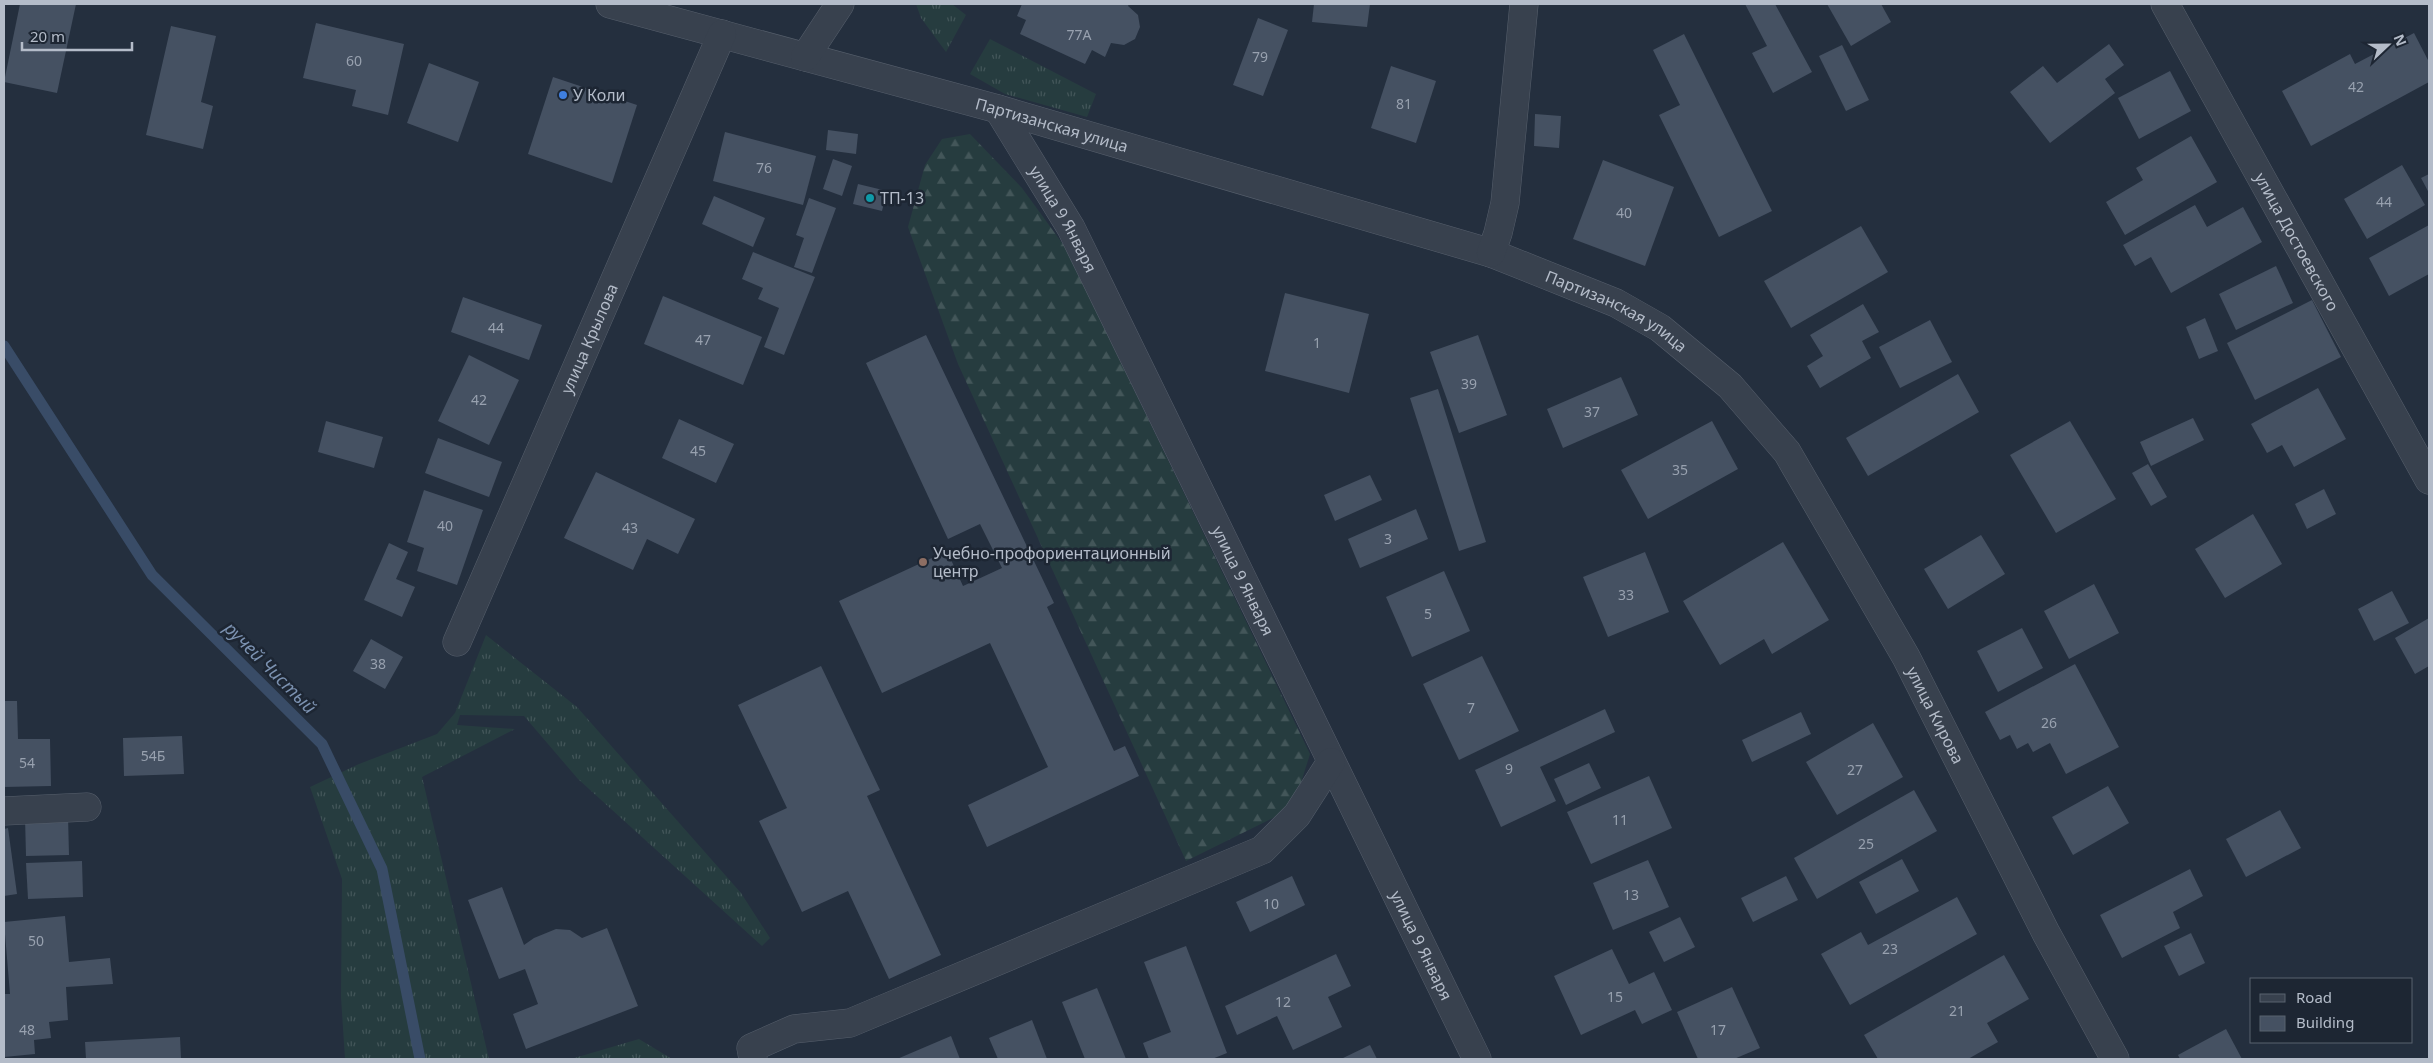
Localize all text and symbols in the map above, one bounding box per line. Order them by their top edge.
scale bar [22,20,132,52]
north arrow [2363,20,2413,70]
house number: 77А [1067,25,1092,44]
text: 20 m [30,26,65,46]
text: N [2390,31,2411,49]
house number: 79 [1252,47,1268,66]
house number: 60 [346,51,362,70]
house number: 42 [2348,77,2364,96]
place label: У Коли [573,84,626,106]
marker: У Коли [557,89,569,101]
street label: Партизанская улица [973,92,1131,157]
house number: 81 [1396,94,1412,113]
house number: 76 [756,158,772,177]
street label: улица 9 Января [1024,161,1102,276]
street label: улица Достоевского [2250,169,2344,315]
place label: ТП-13 [880,187,924,209]
marker: ТП-13 [864,192,876,204]
house number: 44 [2376,192,2392,211]
house number: 40 [1616,203,1632,222]
street label: Партизанская улица [1542,265,1692,357]
street label: улица Крылова [556,280,623,397]
house number: 44 [488,318,504,337]
house number: 47 [695,330,711,349]
house number: 1 [1313,333,1321,352]
house number: 39 [1461,374,1477,393]
house number: 42 [471,390,487,409]
house number: 37 [1584,402,1600,421]
house number: 45 [690,441,706,460]
house number: 35 [1672,460,1688,479]
house number: 40 [437,516,453,535]
house number: 43 [622,518,638,537]
street label: улица 9 Января [1207,522,1279,639]
house number: 3 [1384,529,1392,548]
place label: Учебно-профориентационный центр [933,542,1171,582]
marker: Учебно-профориентационный центр [917,556,929,568]
house number: 33 [1618,585,1634,604]
house number: 5 [1424,604,1432,623]
water label: ручей Чистый [219,615,322,719]
house number: 38 [370,654,386,673]
street label: улица Кирова [1901,662,1969,768]
house number: 7 [1467,698,1475,717]
house number: 26 [2041,713,2057,732]
house number: 54Б [141,746,165,765]
house number: 54 [19,753,35,772]
house number: 9 [1505,759,1513,778]
house number: 27 [1847,760,1863,779]
house number: 11 [1612,810,1628,829]
house number: 25 [1858,834,1874,853]
house number: 13 [1623,885,1639,904]
street label: улица 9 Января [1385,887,1458,1004]
house number: 10 [1263,894,1279,913]
house number: 50 [28,931,44,950]
house number: 23 [1882,939,1898,958]
legend [2250,978,2413,1043]
house number: 15 [1607,987,1623,1006]
text: Road [2296,987,2332,1007]
house number: 12 [1275,992,1291,1011]
house number: 21 [1949,1001,1965,1020]
text: Building [2296,1012,2354,1032]
house number: 48 [19,1020,35,1039]
house number: 17 [1710,1020,1726,1039]

